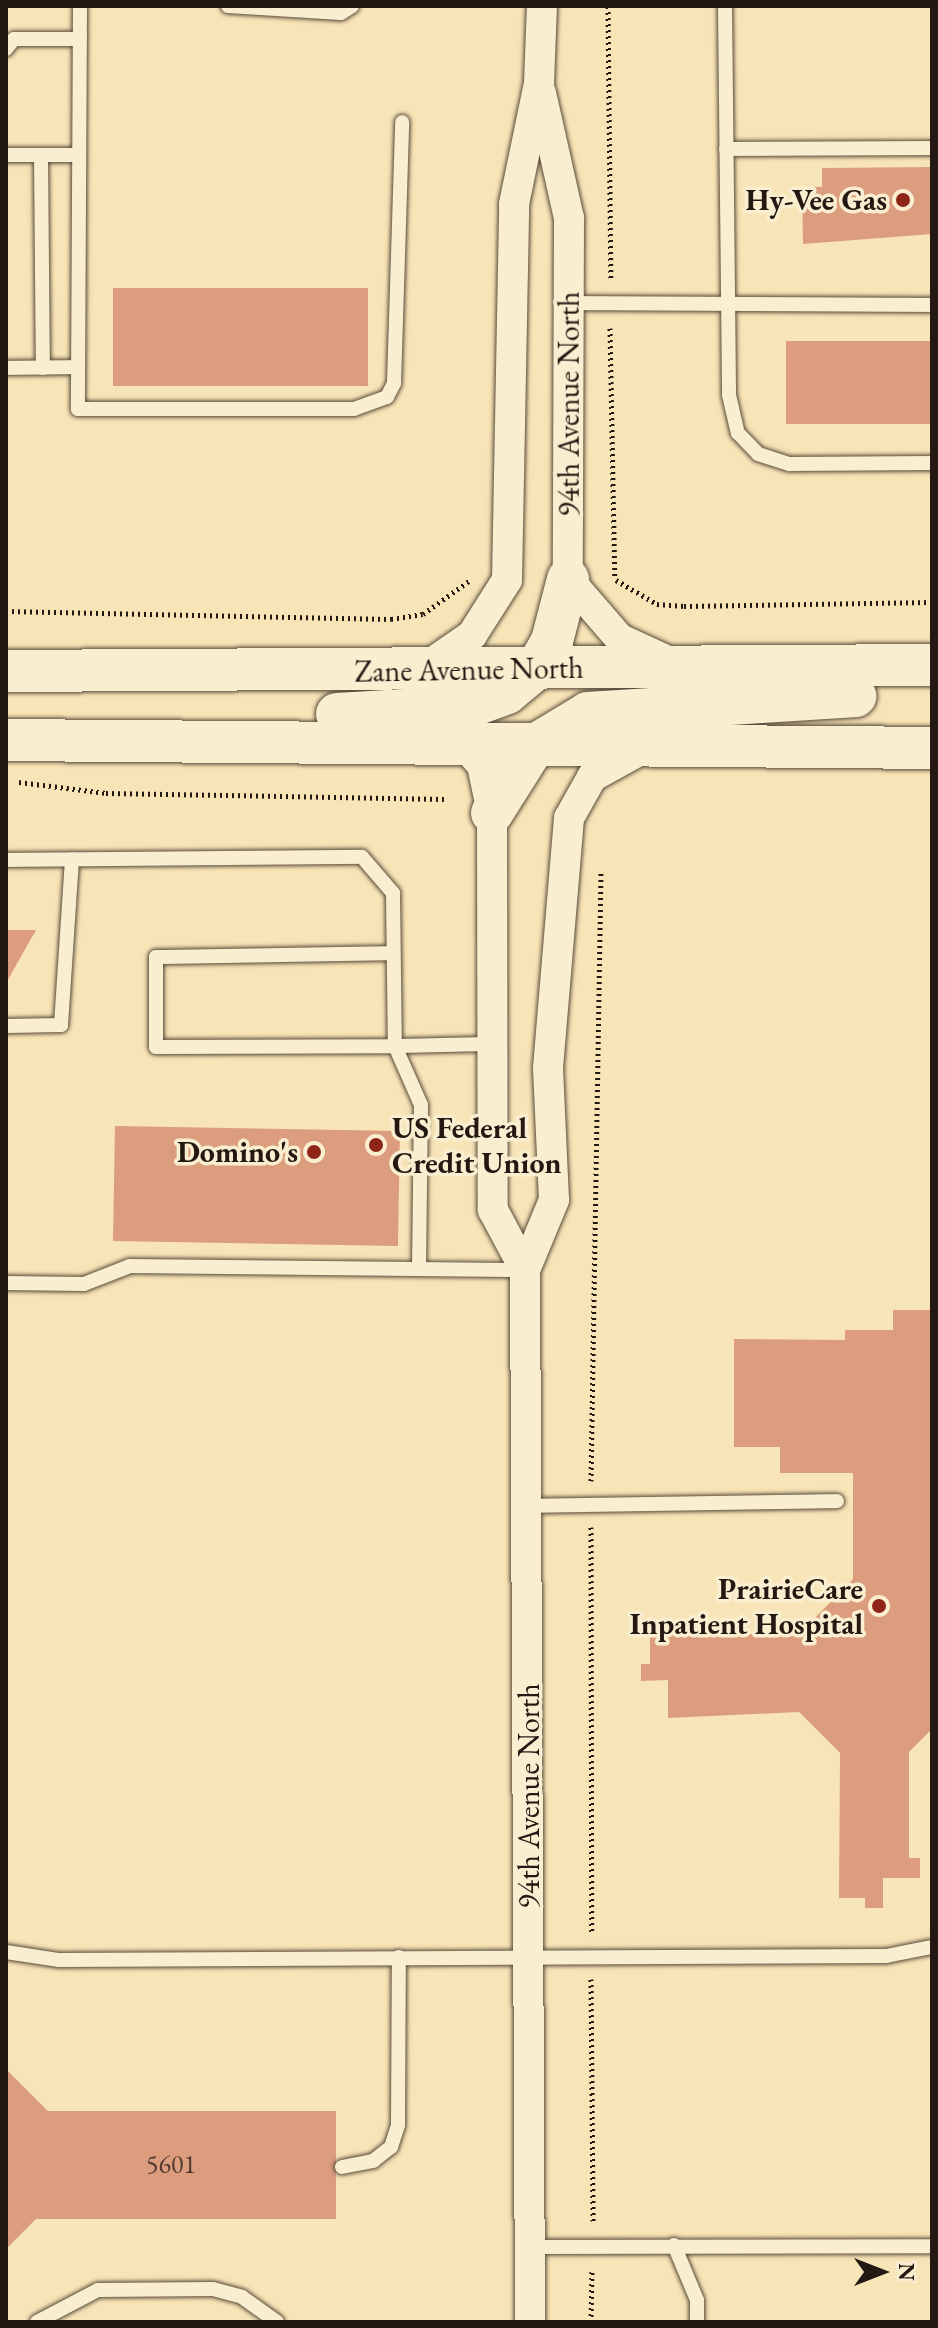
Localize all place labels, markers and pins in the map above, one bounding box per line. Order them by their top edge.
place label: Hy-Vee Gas [746,182,887,218]
marker: Hy-Vee Gas [894,191,912,209]
place label: US Federal Credit Union [392,1110,561,1180]
place label: Domino's [177,1134,298,1170]
marker: US Federal Credit Union [367,1136,385,1154]
marker: Domino's [305,1143,323,1161]
place label: PrairieCare Inpatient Hospital [630,1571,863,1642]
marker: PrairieCare Inpatient Hospital [870,1597,888,1615]

